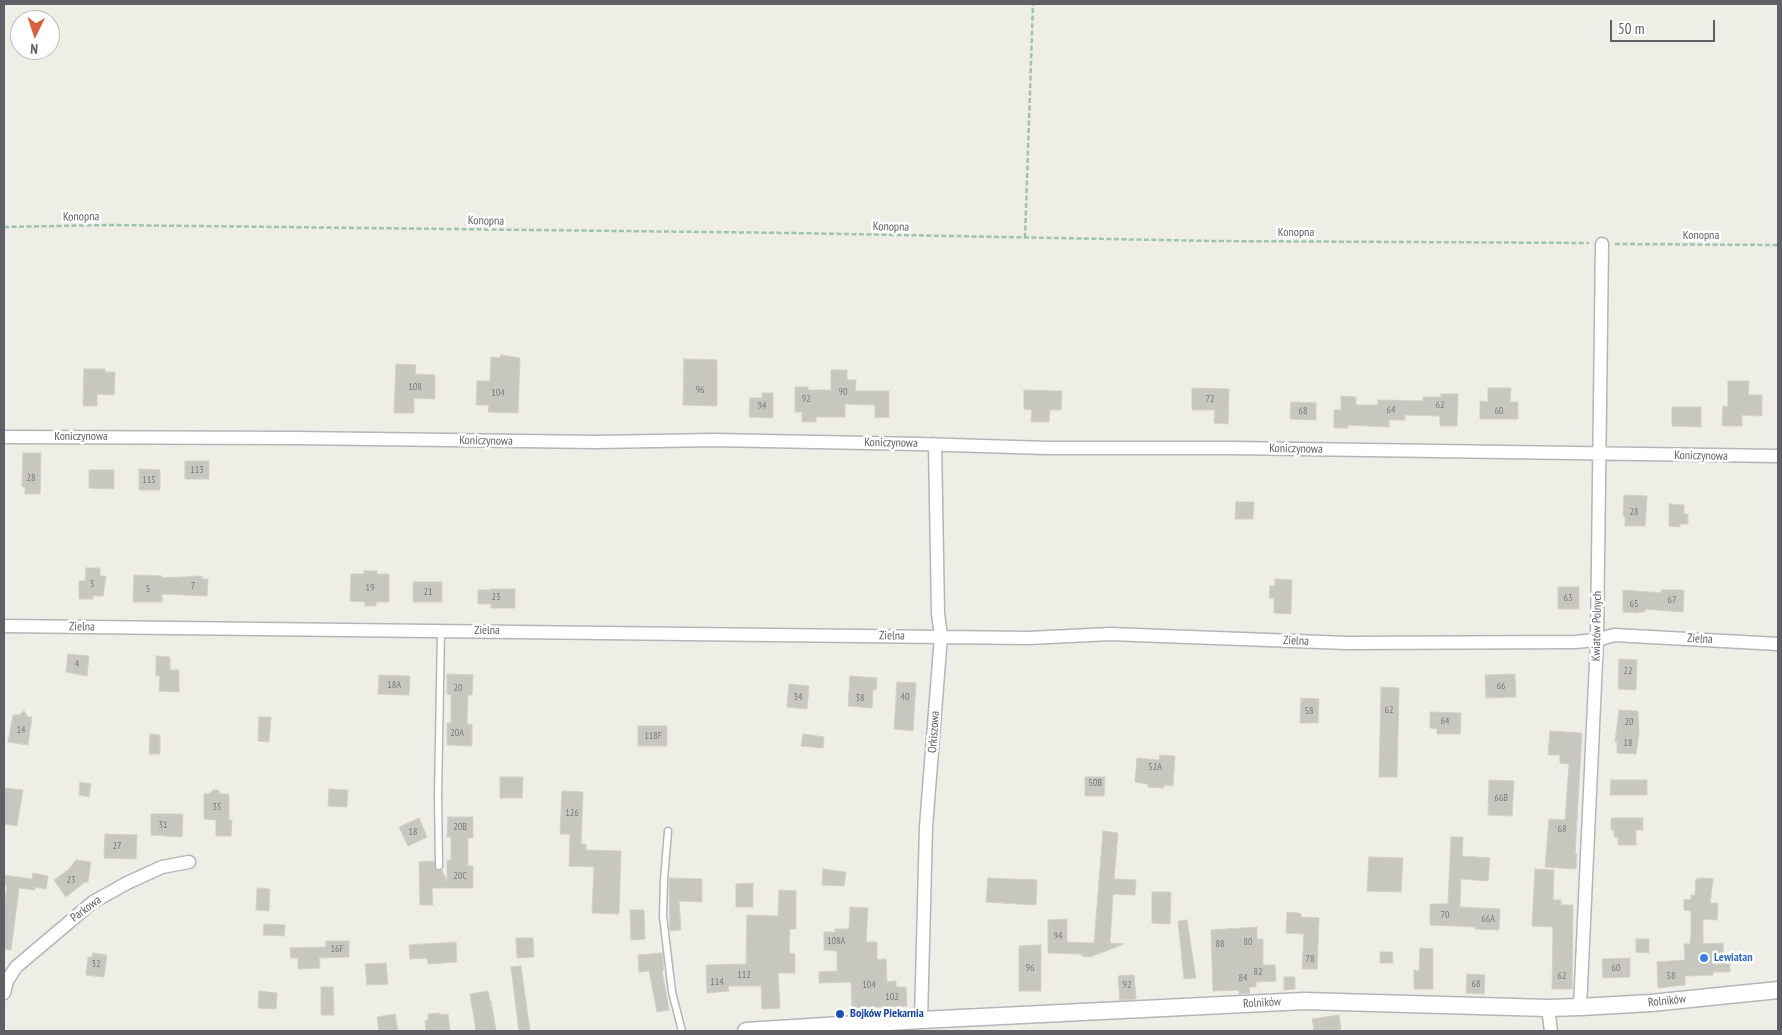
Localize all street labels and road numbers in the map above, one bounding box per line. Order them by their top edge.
street label: Konopna [63,209,99,225]
street label: Konopna [468,213,504,229]
street label: Konopna [873,219,909,235]
street label: Konopna [1278,226,1314,240]
street label: Konopna [1683,229,1719,243]
street label: Koniczynowa [54,430,108,444]
street label: Koniczynowa [459,433,513,449]
street label: Koniczynowa [864,435,918,451]
street label: Koniczynowa [1269,441,1323,457]
street label: Koniczynowa [1674,448,1728,464]
street label: Kwiatów Polnych [1589,591,1605,661]
street label: Zielna [69,620,95,634]
street label: Zielna [474,624,500,638]
street label: Zielna [879,629,905,643]
street label: Zielna [1687,631,1713,647]
street label: Zielna [1283,633,1309,649]
street label: Orkiszowa [925,710,943,754]
street label: Parkowa [68,893,104,925]
street label: Rolników [1647,992,1687,1010]
street label: Rolników [1243,995,1281,1011]

